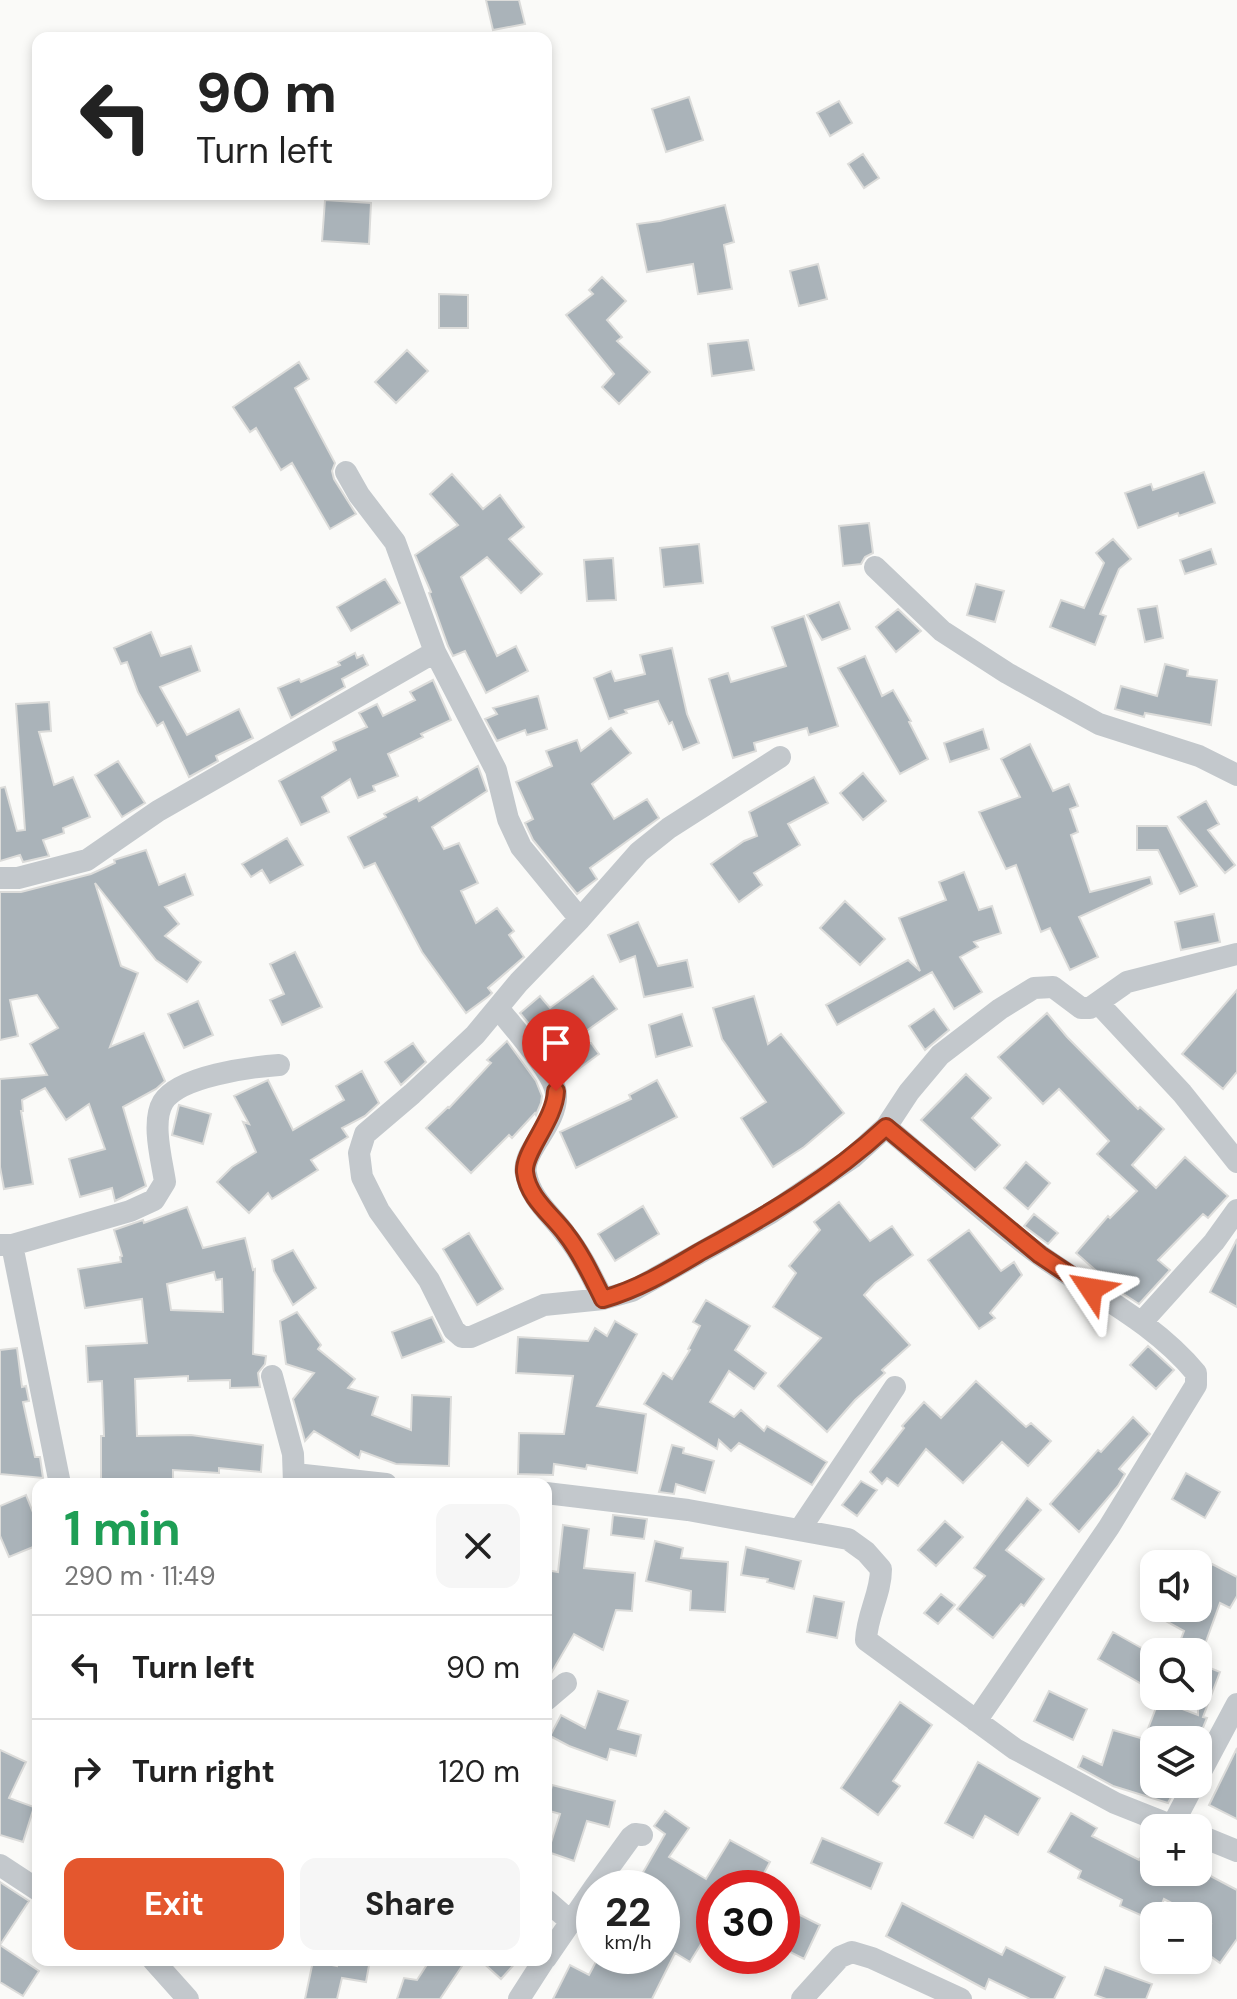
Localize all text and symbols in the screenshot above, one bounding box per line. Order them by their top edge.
text: 90 m [196,56,337,129]
icon: left [64,64,168,168]
text: Turn left [196,127,333,174]
pin [522,1009,590,1091]
icon: arrive [534,1021,578,1065]
position arrow [1049,1247,1133,1331]
text: 1 min [64,1497,181,1560]
button: close [436,1504,520,1588]
map controls [1140,1550,1212,1974]
button: sound [1140,1550,1212,1622]
text: 290 m · 11:49 [64,1559,215,1593]
button: search [1140,1638,1212,1710]
icon: left [64,1645,108,1689]
text: Turn left [132,1648,255,1687]
text: 90 m [446,1648,520,1687]
button: layers [1140,1726,1212,1798]
icon: right [64,1749,108,1793]
text: Turn right [132,1752,275,1791]
text: 120 m [438,1752,520,1791]
button: + [1140,1814,1212,1886]
button: Exit [64,1858,284,1950]
button: Share [300,1858,520,1950]
speed limit sign: 30 [696,1870,800,1974]
text: 22 [605,1886,651,1938]
button: − [1140,1902,1212,1974]
text: km/h [604,1929,652,1955]

